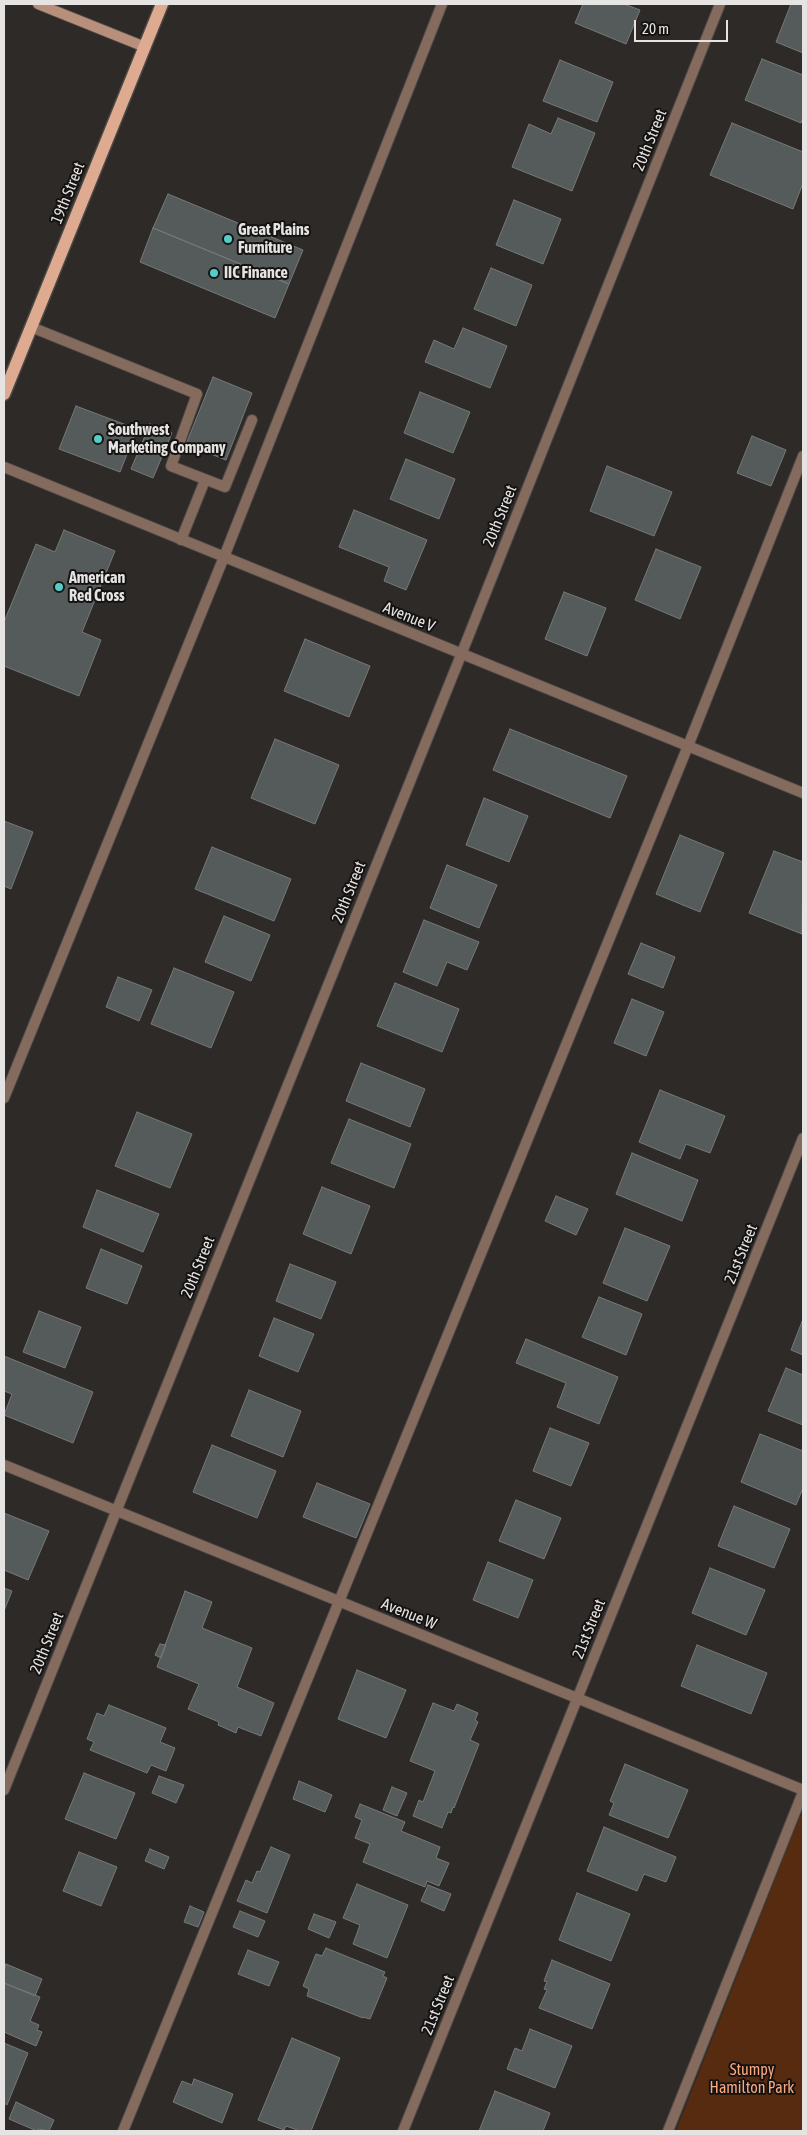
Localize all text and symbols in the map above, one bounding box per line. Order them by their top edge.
scale bar [637,10,731,42]
text: 20 m [642,20,669,37]
street label: 20th Street [629,106,671,174]
street label: 19th Street [47,159,89,227]
place label: Great Plains Furniture [238,220,309,258]
marker: Great Plains Furniture [222,233,234,245]
place label: IIC Finance [224,263,288,283]
marker: IIC Finance [208,267,220,279]
place label: Southwest Marketing Company [108,420,226,458]
marker: Southwest Marketing Company [92,433,104,445]
street label: 20th Street [479,482,521,550]
place label: American Red Cross [69,568,125,606]
marker: American Red Cross [53,581,65,593]
street label: Avenue V [380,598,438,636]
street label: 20th Street [328,858,370,926]
street label: 21st Street [720,1221,762,1287]
street label: 20th Street [177,1233,219,1301]
street label: Avenue W [378,1594,440,1634]
street label: 21st Street [568,1596,610,1662]
street label: 20th Street [26,1609,68,1677]
street label: 21st Street [417,1972,459,2038]
park label: Stumpy Hamilton Park [710,2060,794,2098]

